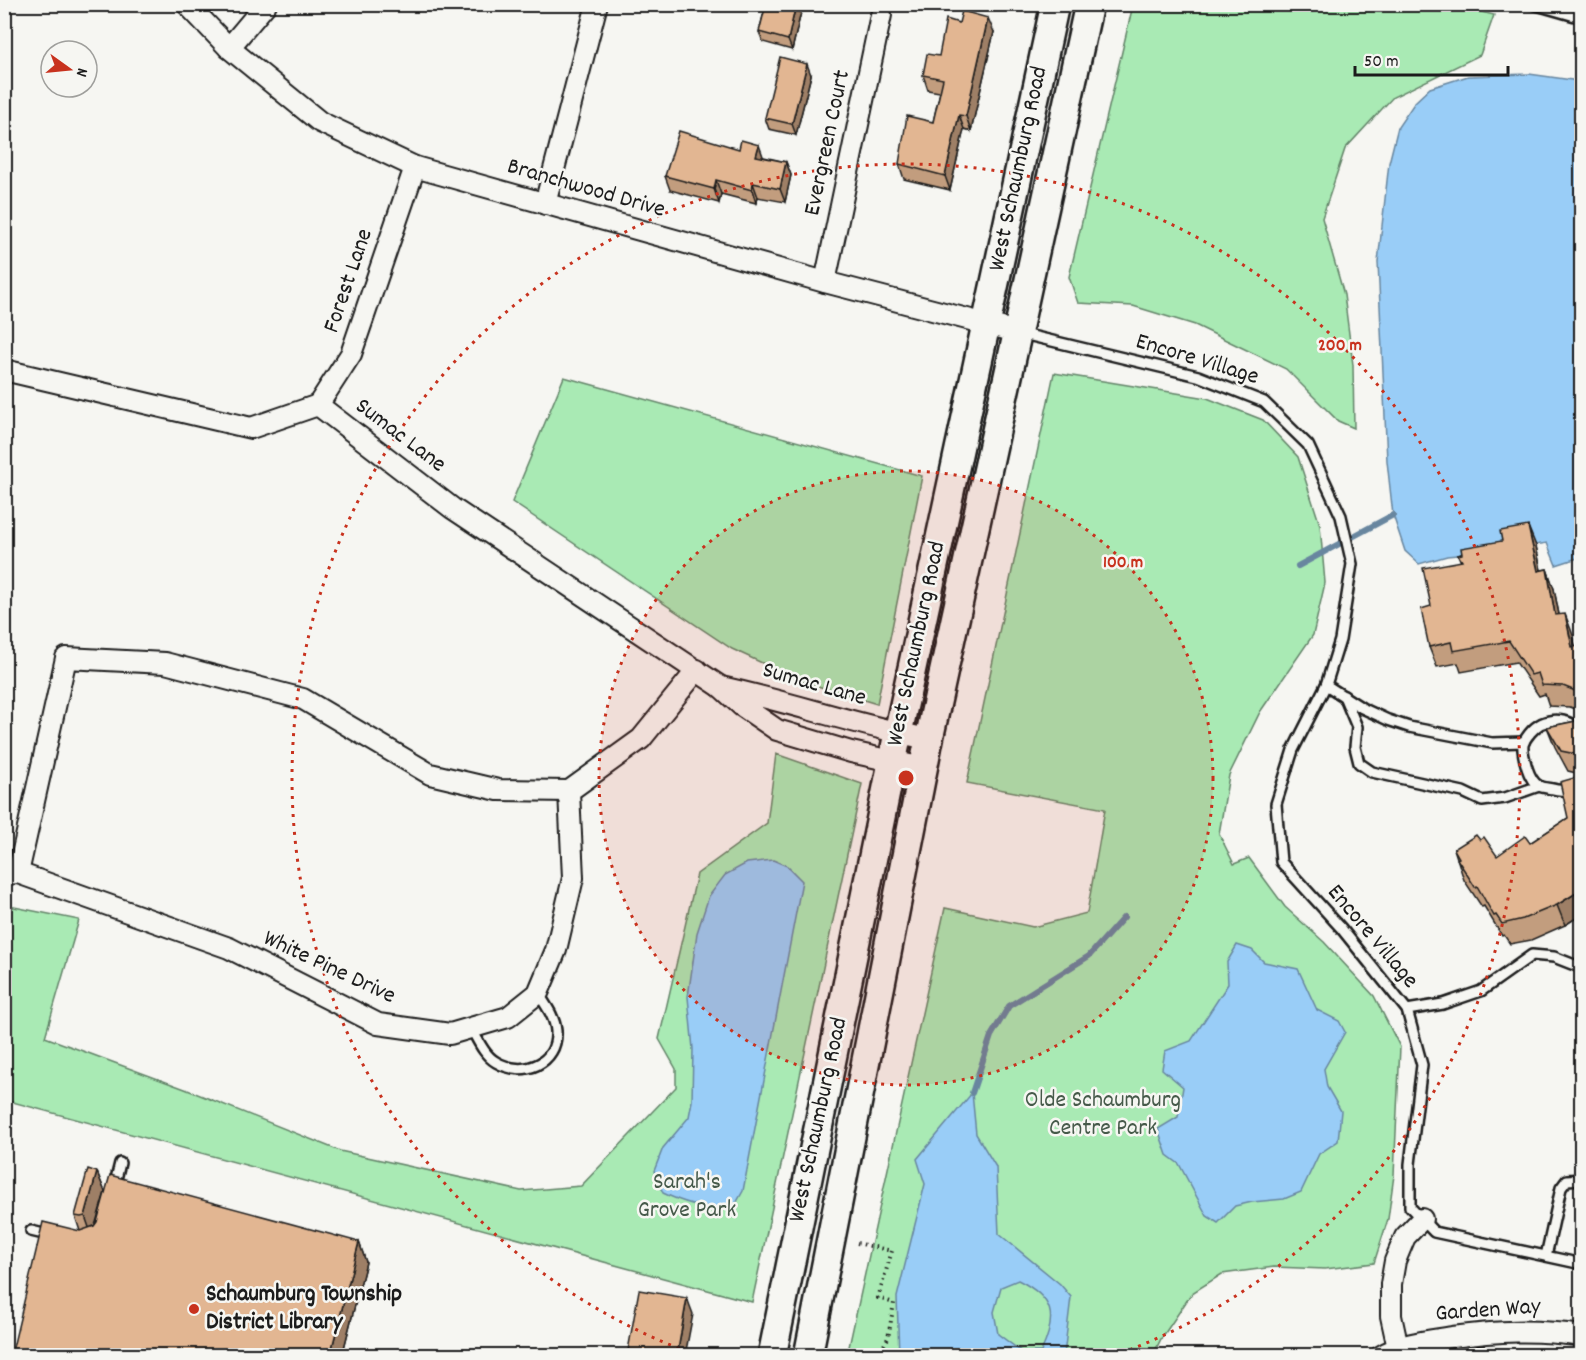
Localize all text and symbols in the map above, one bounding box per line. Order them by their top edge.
north arrow [39,39,99,99]
scale bar [1355,39,1508,77]
text: 50 m [1364,50,1399,75]
street label: West Schaumburg Road [981,63,1057,275]
text: N [69,65,93,79]
street label: Evergreen Court [796,67,860,219]
street label: Branchwood Drive [503,150,669,228]
street label: Forest Lane [315,224,383,338]
street label: Encore Village [1131,325,1263,395]
text: 200 m [1318,334,1362,359]
street label: Sumac Lane [347,390,453,482]
street label: West Schaumburg Road [879,538,955,750]
text: 100 m [1103,551,1143,576]
street label: Sumac Lane [758,654,870,716]
centre of rings [896,768,916,788]
street label: Encore Village [1318,877,1426,997]
street label: White Pine Drive [257,922,401,1014]
street label: West Schaumburg Road [781,1014,857,1226]
park label: Olde Schaumburg Centre Park [1025,1084,1181,1146]
park label: Sarah's Grove Park [638,1166,736,1228]
place label: Schaumburg Township District Library [206,1278,402,1340]
street label: Garden Way [1434,1290,1543,1332]
marker: Schaumburg Township District Library [187,1302,201,1316]

